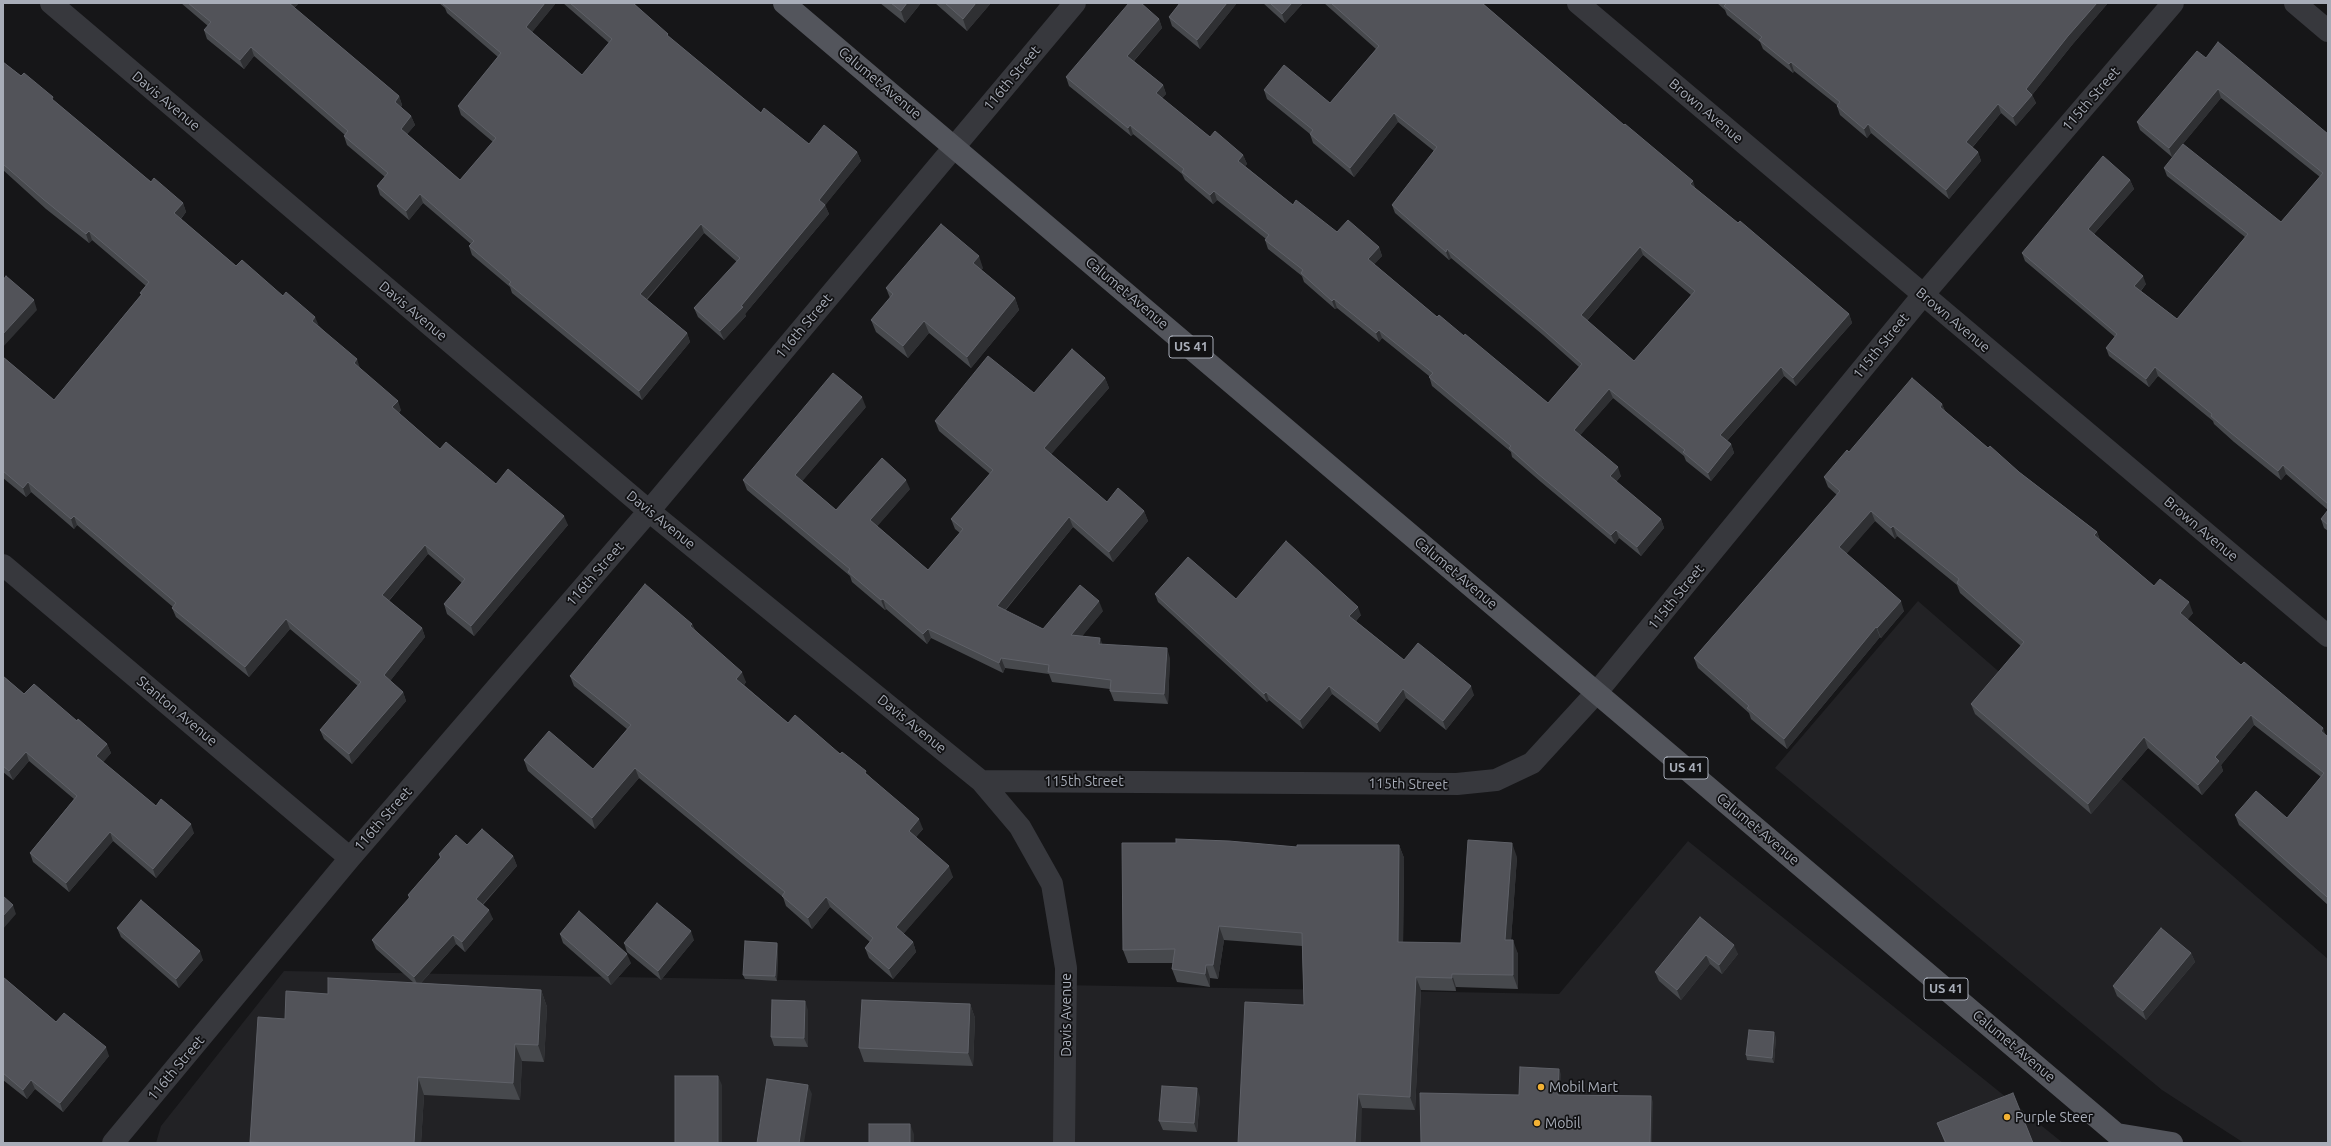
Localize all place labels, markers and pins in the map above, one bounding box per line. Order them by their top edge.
place label: Mobil Mart [1549,1079,1618,1095]
marker: Mobil Mart [1536,1082,1546,1092]
place label: Purple Steer [2015,1109,2093,1125]
marker: Purple Steer [2002,1112,2012,1122]
place label: Mobil [1545,1115,1581,1131]
marker: Mobil [1532,1118,1542,1128]

